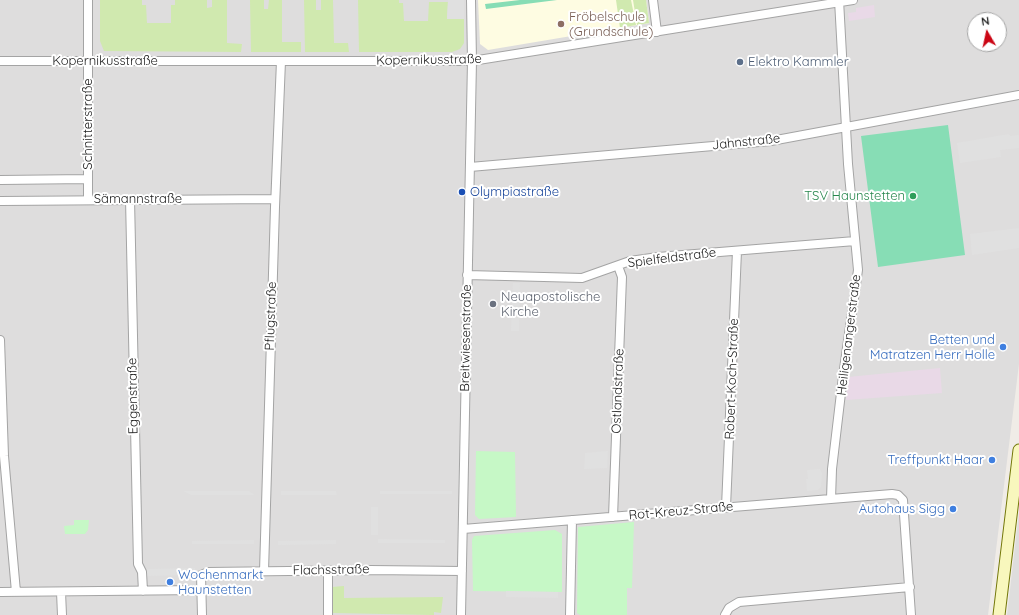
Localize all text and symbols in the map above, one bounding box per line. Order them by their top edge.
place label: Fröbelschule (Grundschule) [569,9,653,40]
north arrow [967,12,1007,52]
text: N [980,14,990,29]
marker: Fröbelschule (Grundschule) [556,19,566,29]
street label: Kopernikusstraße [376,51,482,69]
street label: Kopernikusstraße [52,53,158,69]
place label: Elektro Kammler [748,54,849,70]
marker: Elektro Kammler [735,57,745,67]
street label: Schnitterstraße [80,78,96,170]
street label: Jahnstraße [711,131,781,153]
place label: Olympiastraße [470,184,559,200]
marker: Olympiastraße [457,187,467,197]
place label: TSV Haunstetten [804,188,905,204]
street label: Sämannstraße [94,191,182,207]
marker: TSV Haunstetten [908,191,918,201]
street label: Spielfeldstraße [627,245,717,271]
street label: Heiligenangerstraße [834,273,864,397]
street label: Pflugstraße [262,281,280,351]
street label: Breitwiesenstraße [457,284,475,392]
place label: Neuapostolische Kirche [501,289,600,320]
marker: Neuapostolische Kirche [488,299,498,309]
street label: Robert-Koch-Straße [722,318,742,440]
place label: Betten und Matratzen Herr Holle [870,332,995,363]
marker: Betten und Matratzen Herr Holle [998,342,1008,352]
street label: Ostlandstraße [609,348,627,434]
street label: Eggenstraße [125,358,141,434]
place label: Treffpunkt Haar [888,452,984,468]
marker: Treffpunkt Haar [987,455,997,465]
street label: Rot-Kreuz-Straße [628,499,734,523]
place label: Autohaus Sigg [859,501,945,517]
marker: Autohaus Sigg [948,504,958,514]
street label: Flachsstraße [292,562,370,578]
place label: Wochenmarkt Haunstetten [178,567,263,598]
marker: Wochenmarkt Haunstetten [165,577,175,587]

